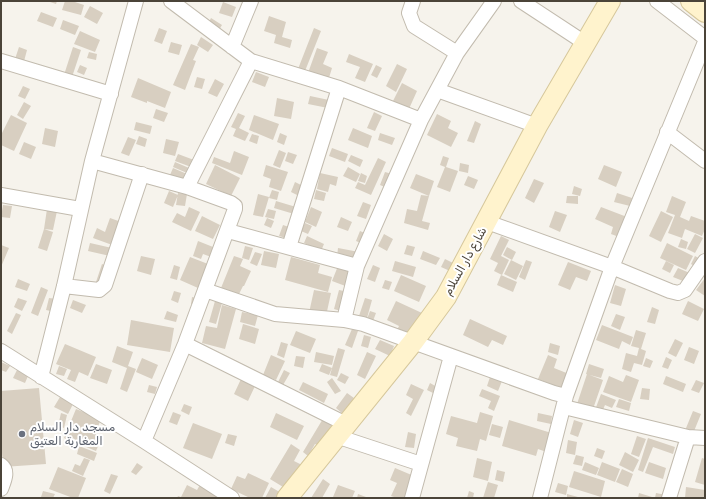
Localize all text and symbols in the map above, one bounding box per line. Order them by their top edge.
street label: شارع دار السلام [440,224,491,299]
place label: مسجد دار السلام المغاربة العتيق [30,420,115,449]
marker: مسجد دار السلام المغاربة العتيق [17,429,27,439]

